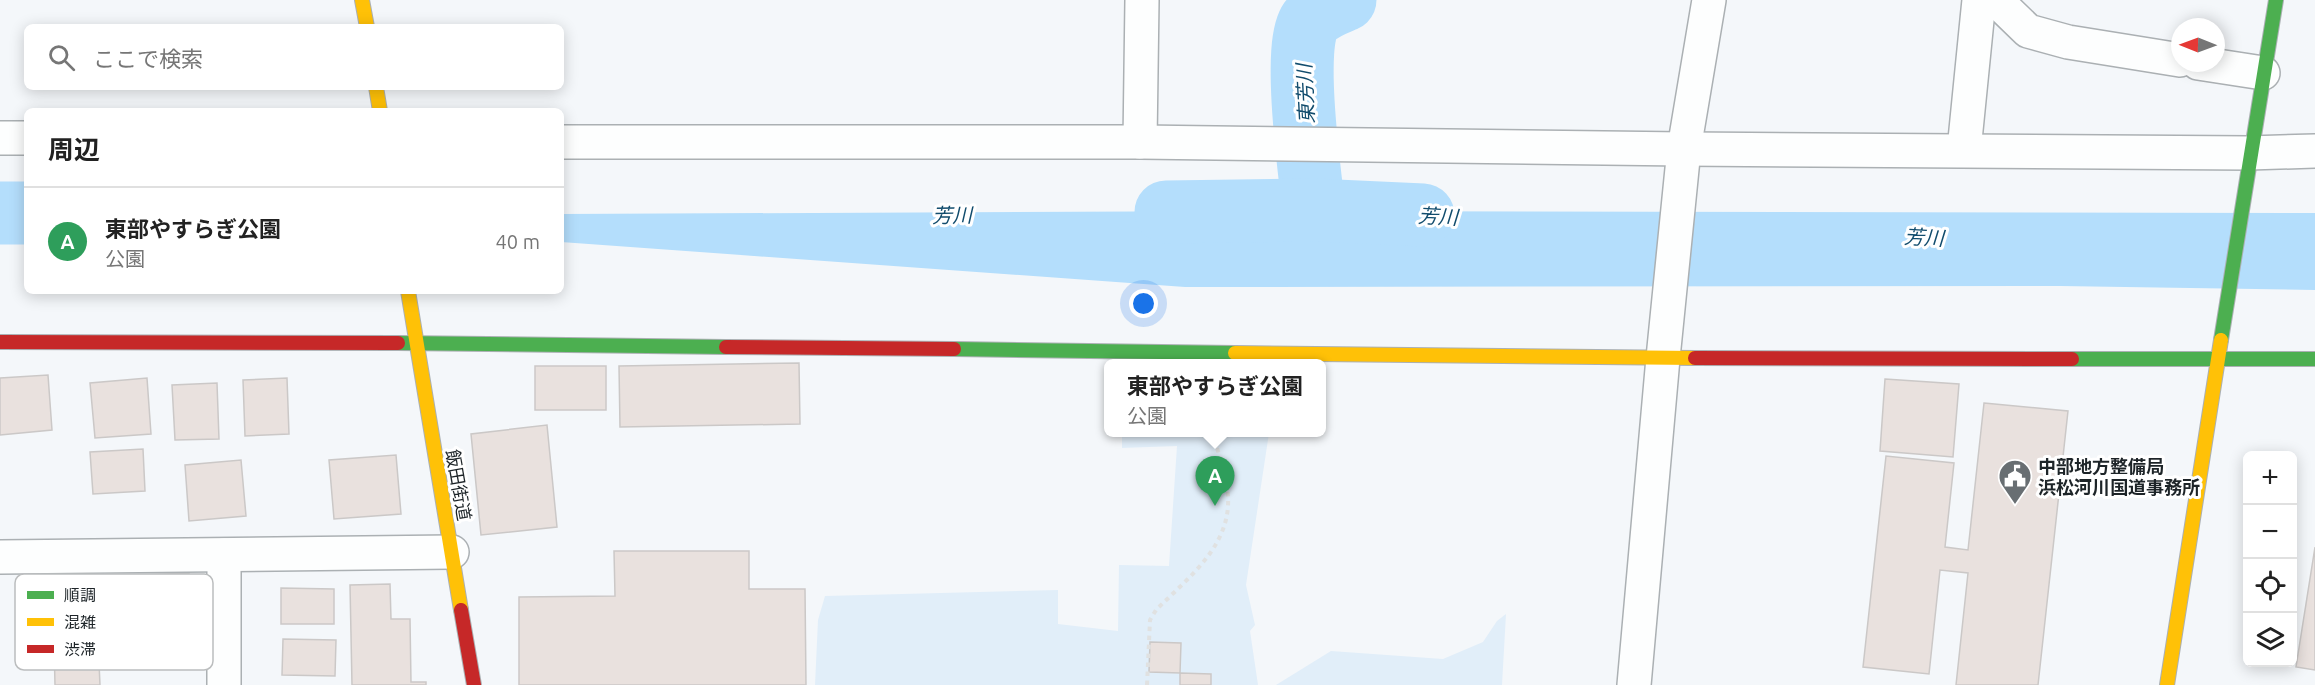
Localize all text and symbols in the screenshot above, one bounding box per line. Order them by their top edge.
north arrow [2171,18,2225,72]
search box [24,24,564,90]
icon: search [45,41,78,74]
text: ここで検索 [93,46,203,71]
water label: 東芳川 [1292,61,1318,125]
text: 周辺 [48,135,100,164]
water label: 芳川 [932,203,974,227]
water label: 芳川 [1417,203,1461,229]
text: 東部やすらぎ公園 [105,216,281,241]
water label: 芳川 [1903,224,1947,250]
text: A [60,230,75,253]
text: 40 m [496,230,540,253]
text: 公園 [105,247,145,270]
your location [1129,289,1158,318]
popup [1104,359,1326,437]
text: 東部やすらぎ公園 [1127,373,1303,398]
text: 公園 [1127,404,1167,427]
street label: 飯田街道 [443,448,475,522]
map controls [2243,451,2297,667]
button: + [2243,451,2297,505]
pin: A [1196,456,1234,506]
place label: 中部地方整備局 浜松河川国道事務所 [2038,456,2200,497]
public building icon: 中部地方整備局 浜松河川国道事務所 [1997,458,2033,505]
button: − [2243,505,2297,559]
button: locate [2243,559,2297,613]
legend [15,574,213,670]
text: 順調 [64,586,96,604]
text: 混雑 [64,613,96,631]
button: layers [2243,613,2297,667]
text: 渋滞 [64,640,96,658]

